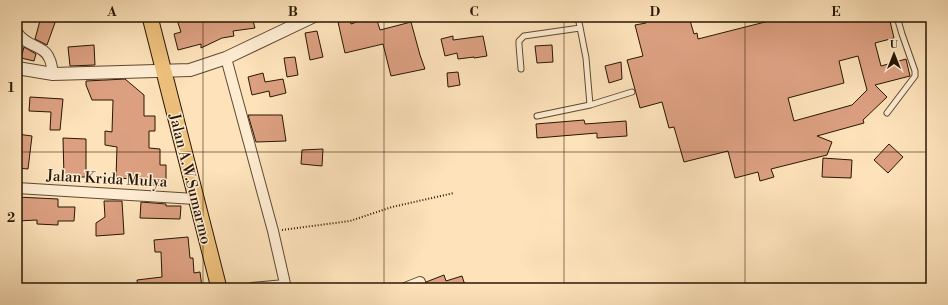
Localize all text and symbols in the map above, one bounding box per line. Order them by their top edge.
text: A [106,4,117,20]
text: B [288,4,298,20]
text: C [469,4,479,20]
text: D [650,4,660,20]
text: E [831,4,841,20]
north arrow [874,34,914,74]
text: U [890,38,899,52]
text: 1 [8,80,15,96]
street label: Jalan A.W.Sumarmo [164,111,215,246]
street label: Jalan Krida Mulya [45,166,168,192]
text: 2 [7,210,15,226]

